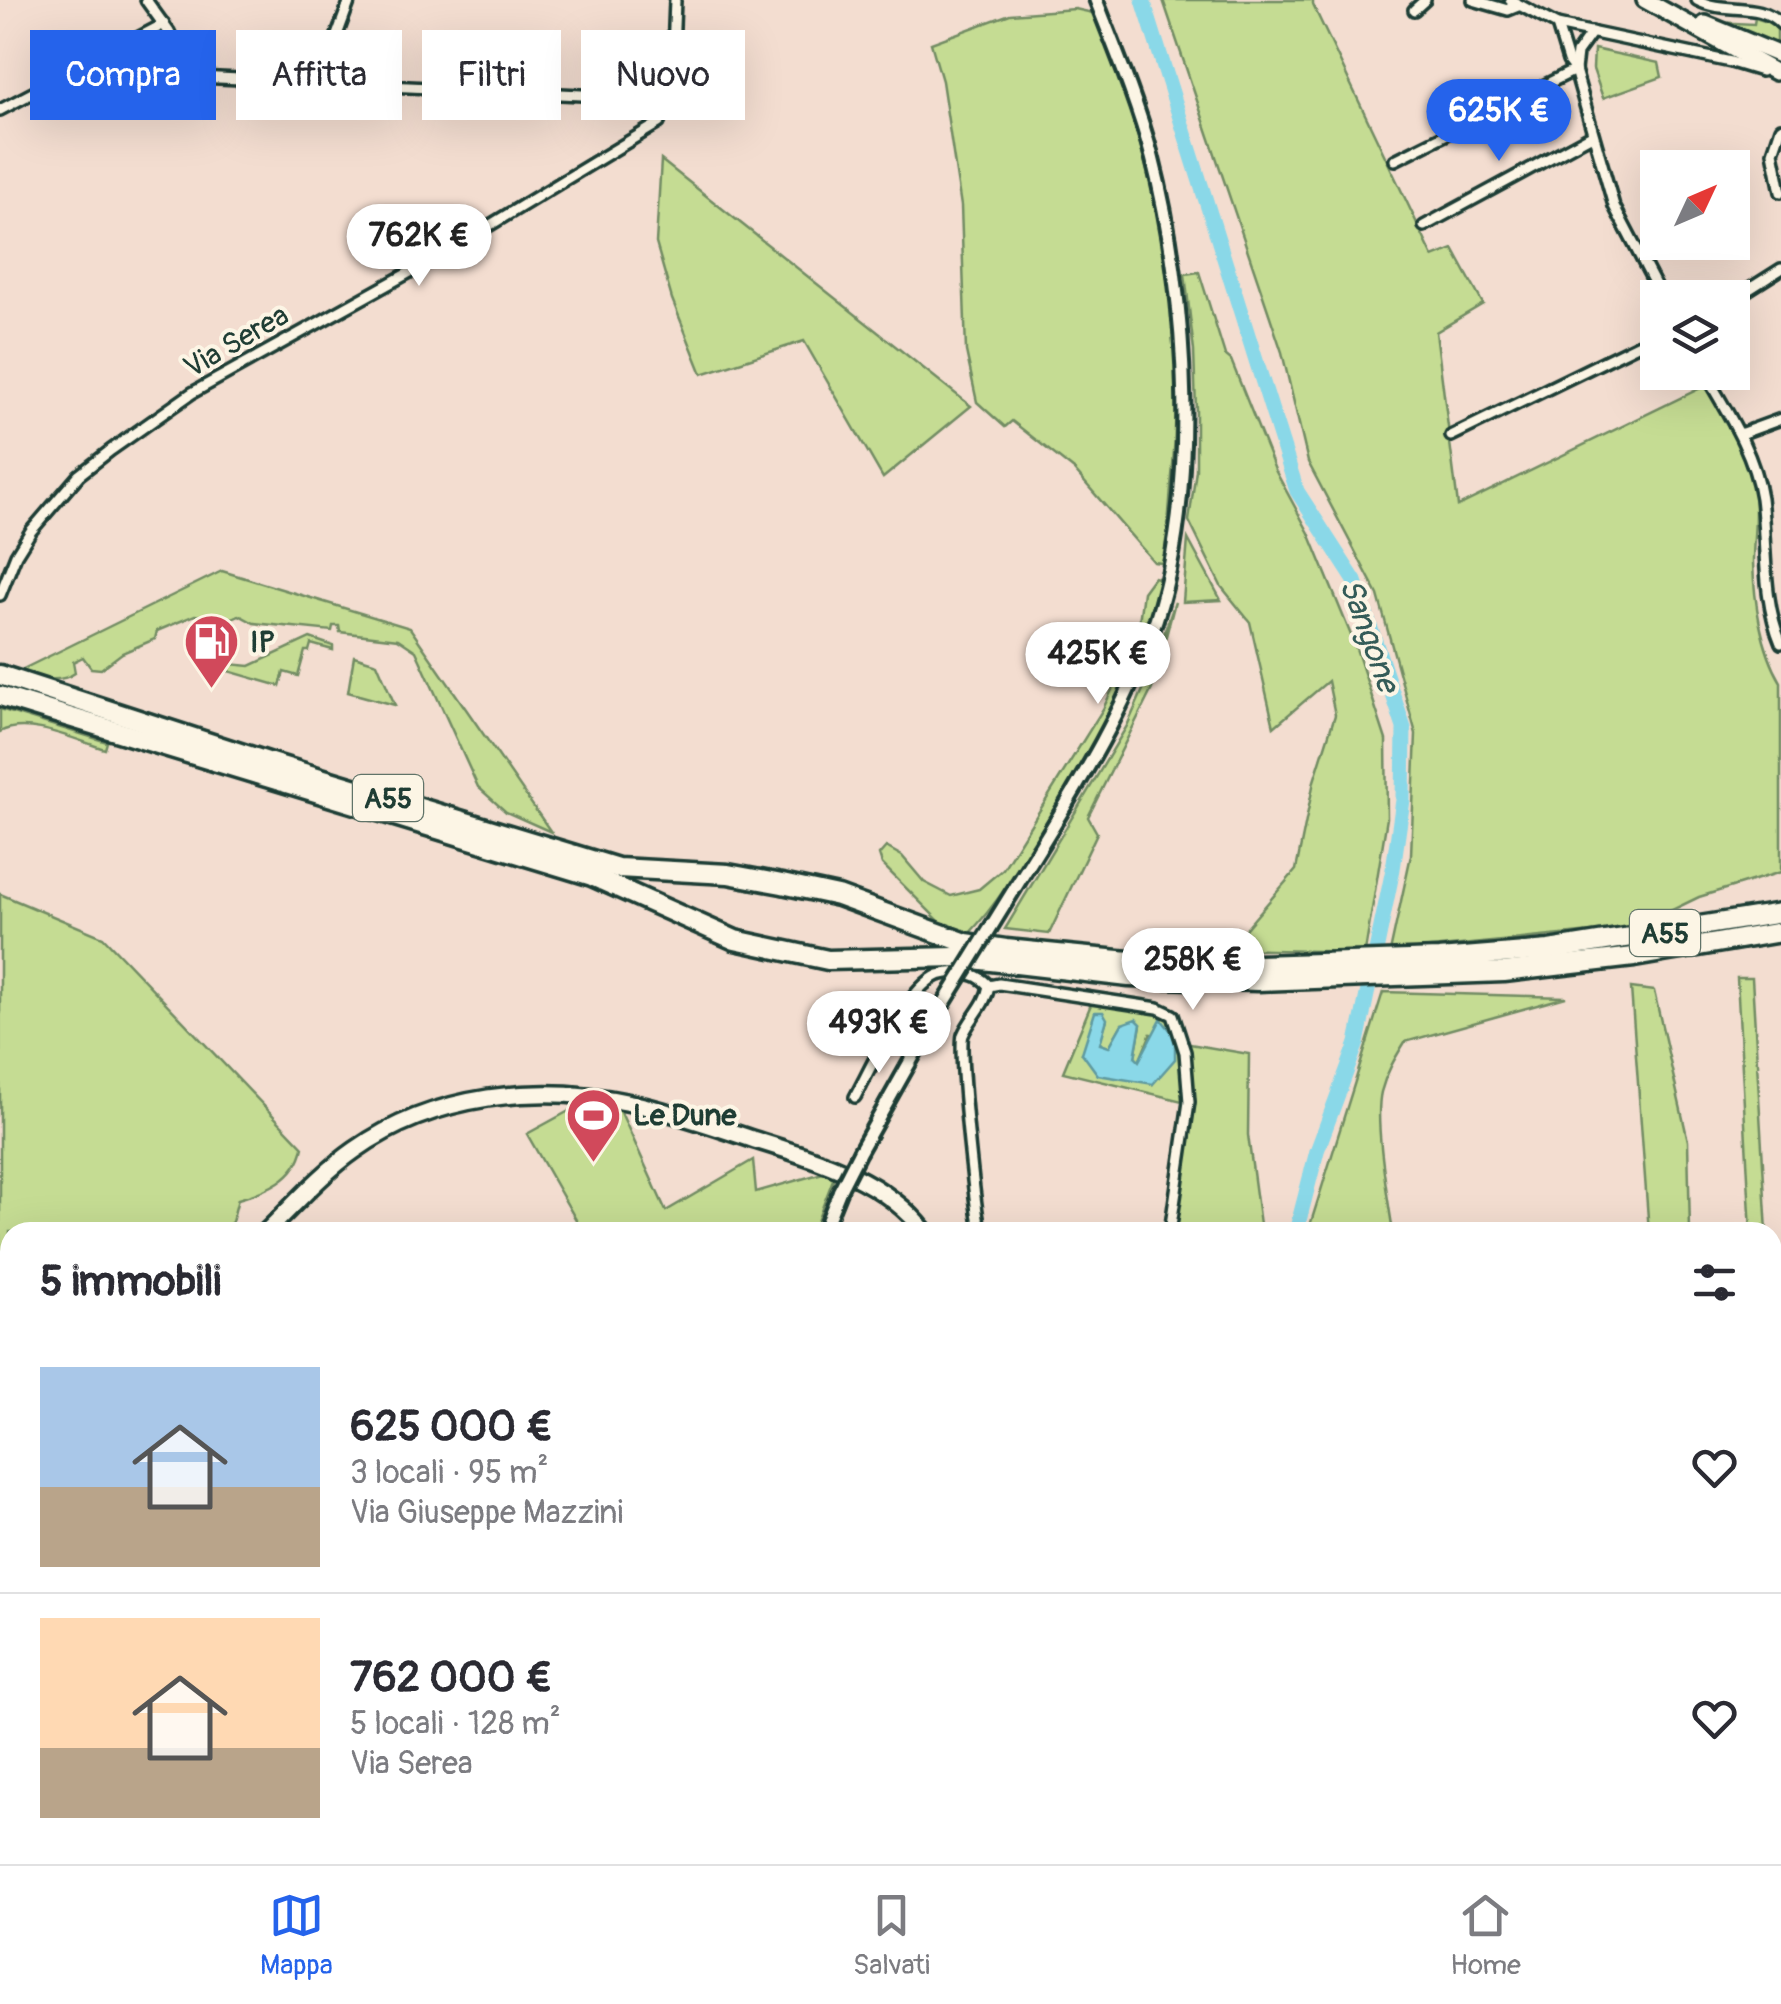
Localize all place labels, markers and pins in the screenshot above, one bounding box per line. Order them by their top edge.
pin: 625K € [1418,79,1580,164]
pin: 762K € [338,204,500,289]
fuel station icon: IP [181,612,241,691]
pin: 425K € [1017,622,1179,707]
place label: IP [250,624,275,661]
pin: 258K € [1112,928,1274,1013]
pin: 493K € [798,991,960,1076]
sports icon: Le Dune [564,1085,624,1164]
place label: Le Dune [633,1097,738,1134]

